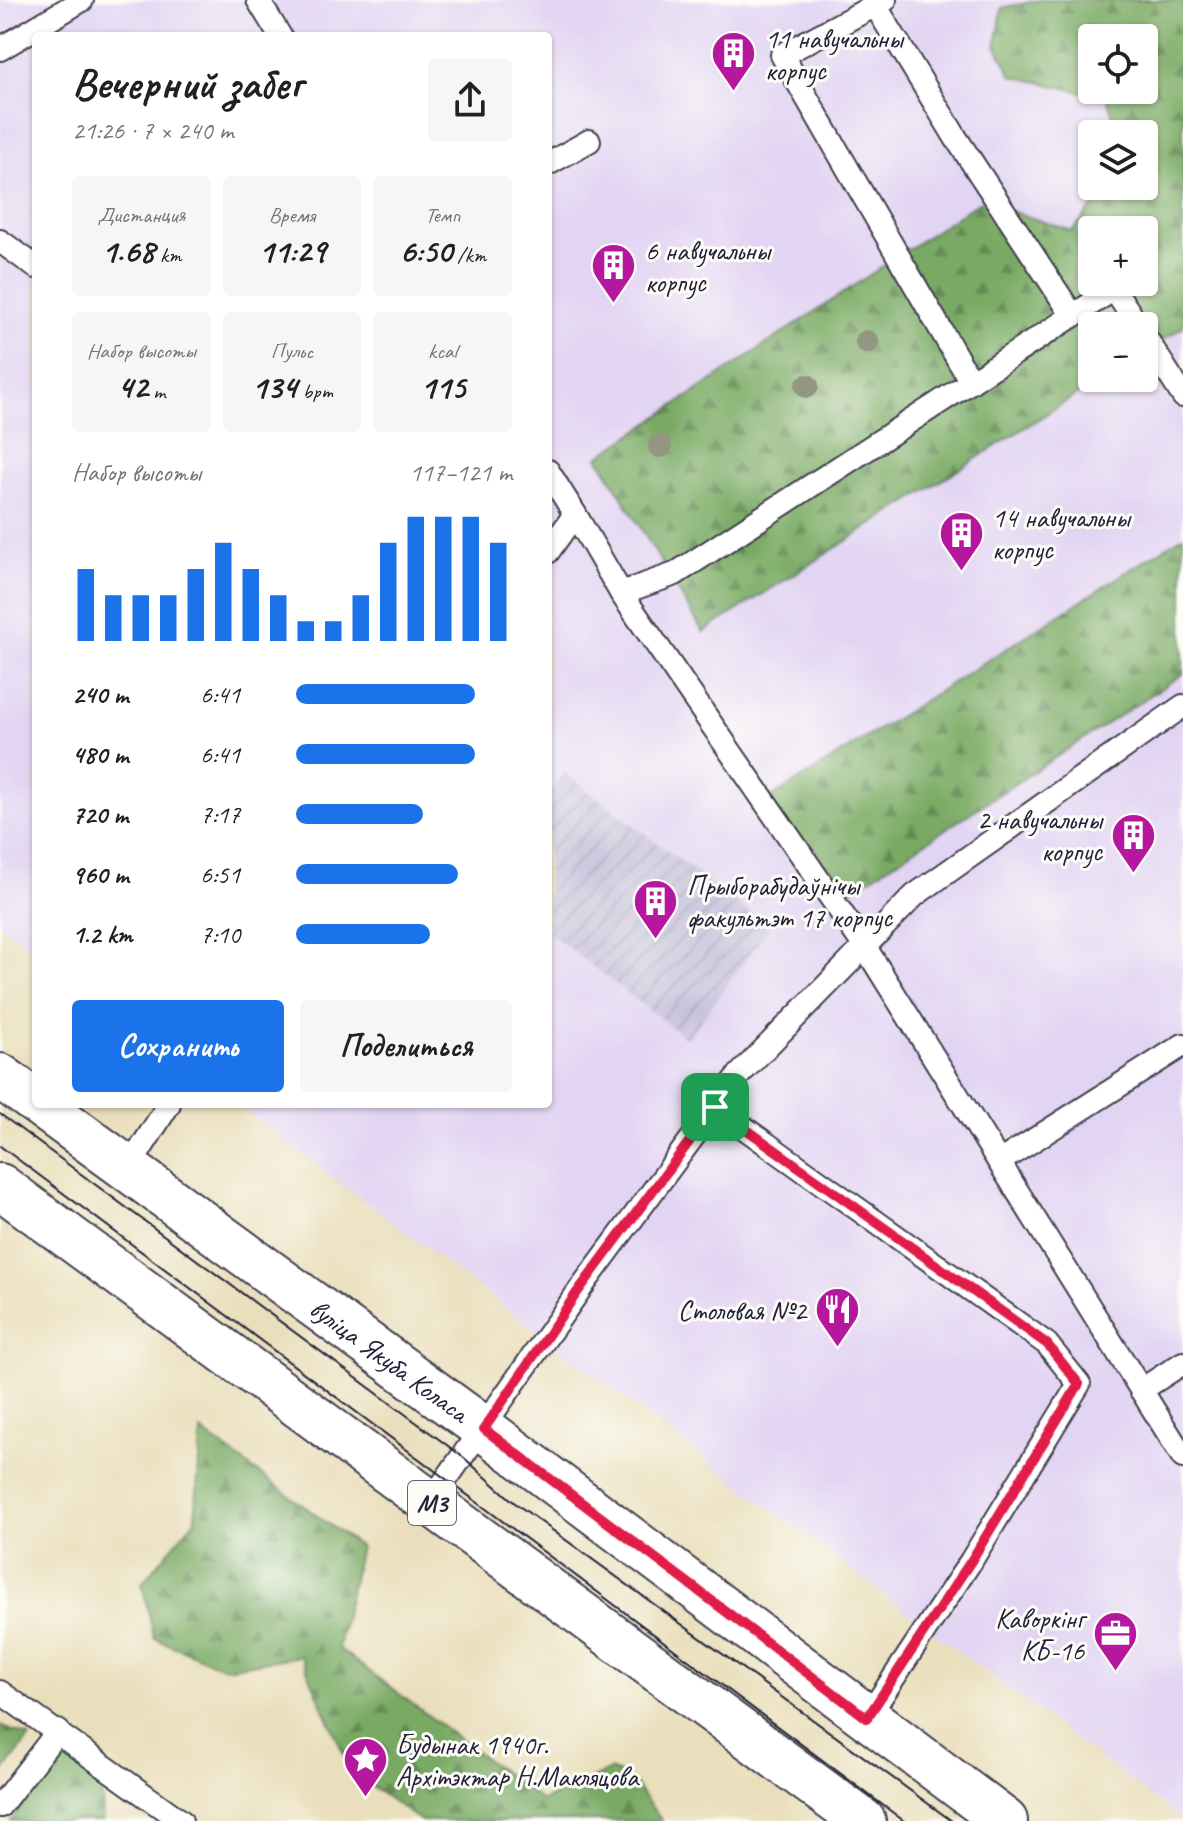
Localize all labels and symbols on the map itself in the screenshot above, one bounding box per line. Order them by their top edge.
place label: 11 навучальны корпус [765,21,905,88]
building icon: 11 навучальны корпус [710,30,758,93]
place label: 6 навучальны корпус [645,233,772,300]
building icon: 6 навучальны корпус [590,242,638,305]
place label: 14 навучальны корпус [992,500,1132,567]
building icon: 14 навучальны корпус [937,509,985,572]
place label: 2 навучальны корпус [977,802,1104,869]
building icon: 2 навучальны корпус [1109,811,1157,874]
place label: Прыборабудаўнічы факультэт 17 корпус [687,868,894,935]
building icon: Прыборабудаўнічы факультэт 17 корпус [632,877,680,940]
pin [681,1073,749,1141]
restaurant icon: Столовая №2 [813,1286,861,1349]
street label: вуліца Якуба Коласа [303,1290,478,1431]
place label: Столовая №2 [678,1293,808,1328]
road number: М3 [408,1481,456,1525]
place label: Каворкінг КБ-16 [995,1601,1088,1668]
office icon: Каворкінг КБ-16 [1091,1610,1139,1673]
place label: Будынак 1940г. Архітэктар Н.Макляцова [396,1727,640,1794]
place icon: Будынак 1940г. Архітэктар Н.Макляцова [341,1736,389,1799]

